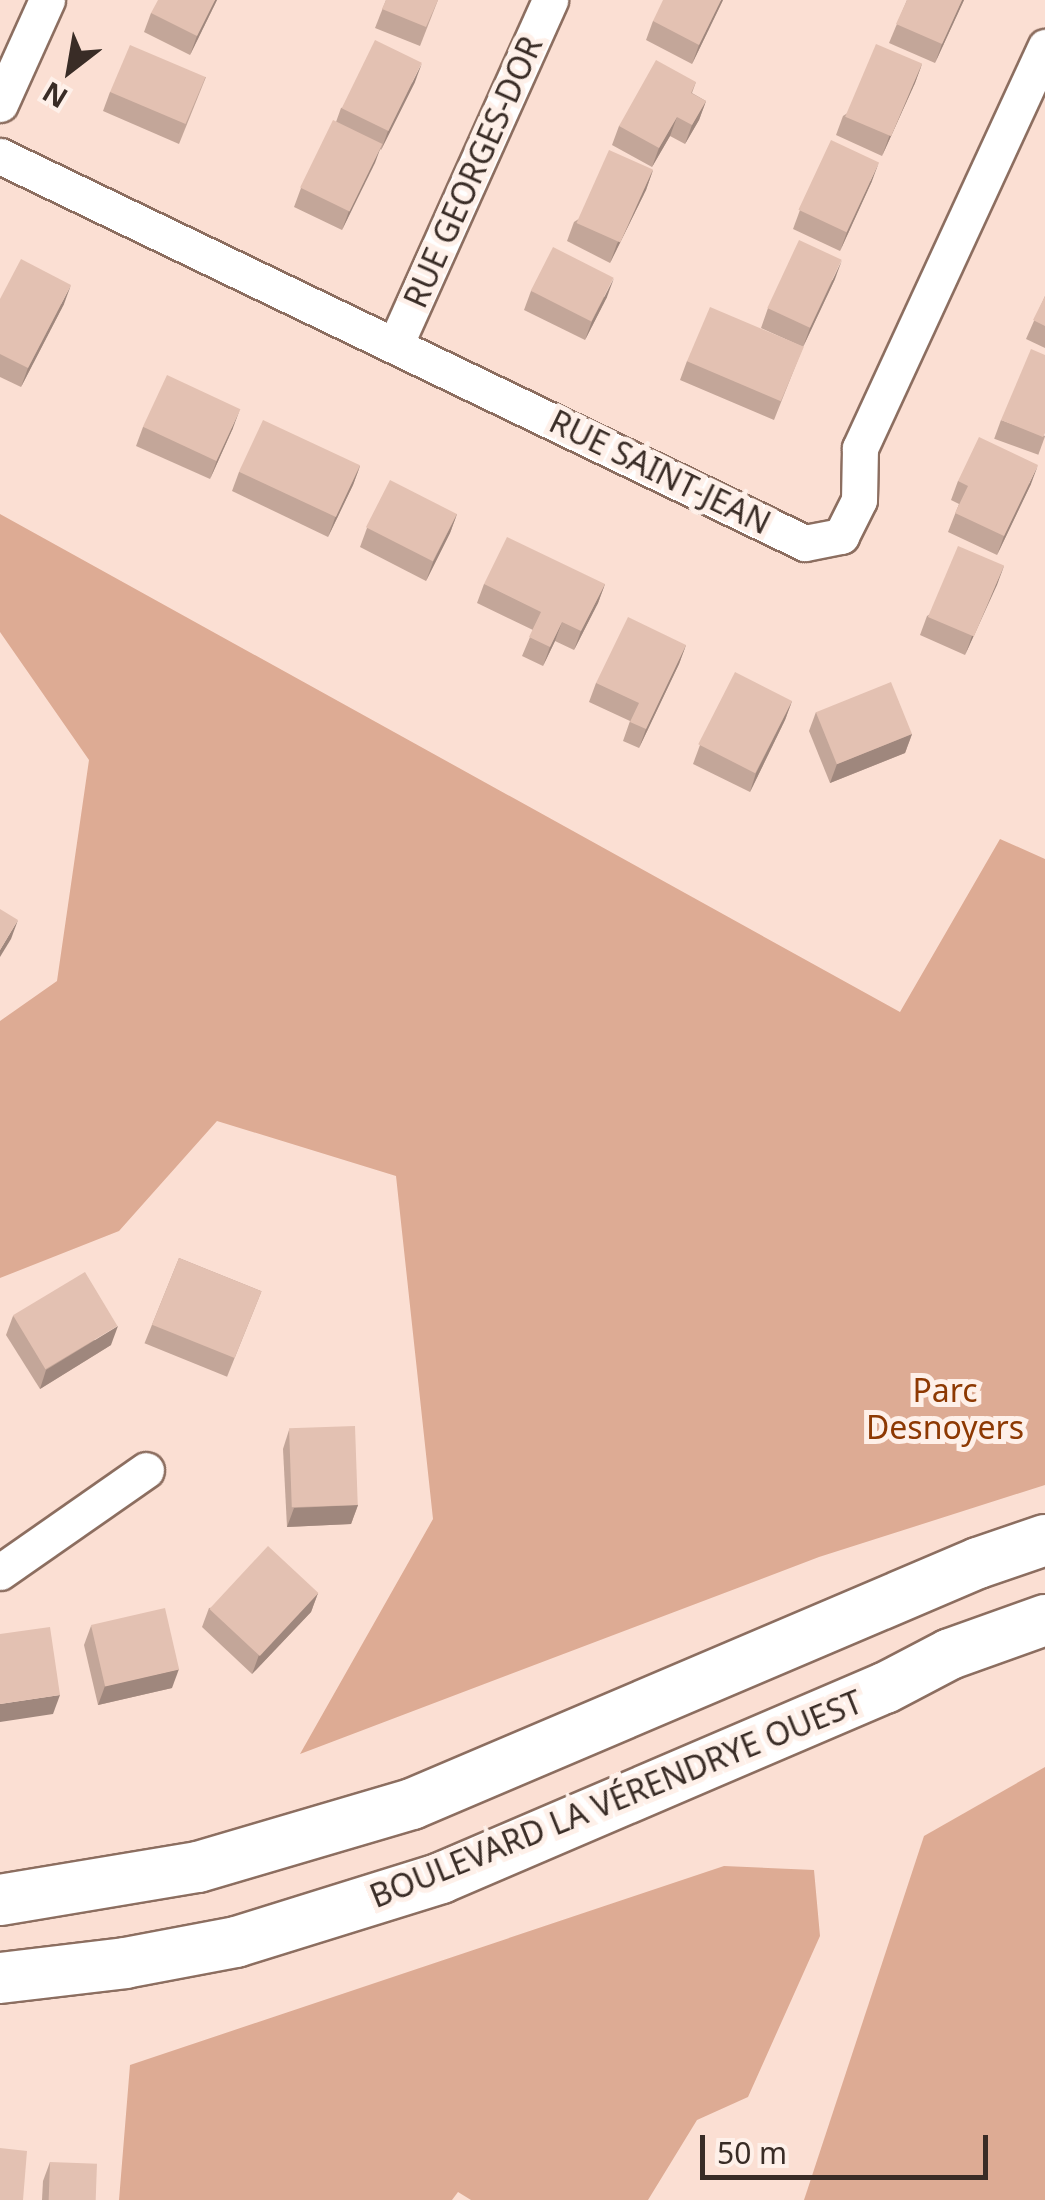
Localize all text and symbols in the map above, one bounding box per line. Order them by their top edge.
north arrow [20,20,120,120]
street label: RUE GEORGES-DOR [396,31,550,313]
text: N [35,74,74,118]
street label: RUE SAINT-JEAN [543,402,777,542]
park label: Parc Desnoyers [866,1372,1024,1447]
street label: BOULEVARD LA VÉRENDRYE OUEST [364,1682,868,1916]
scale bar [705,2115,992,2177]
text: 50 m [717,2132,787,2173]

